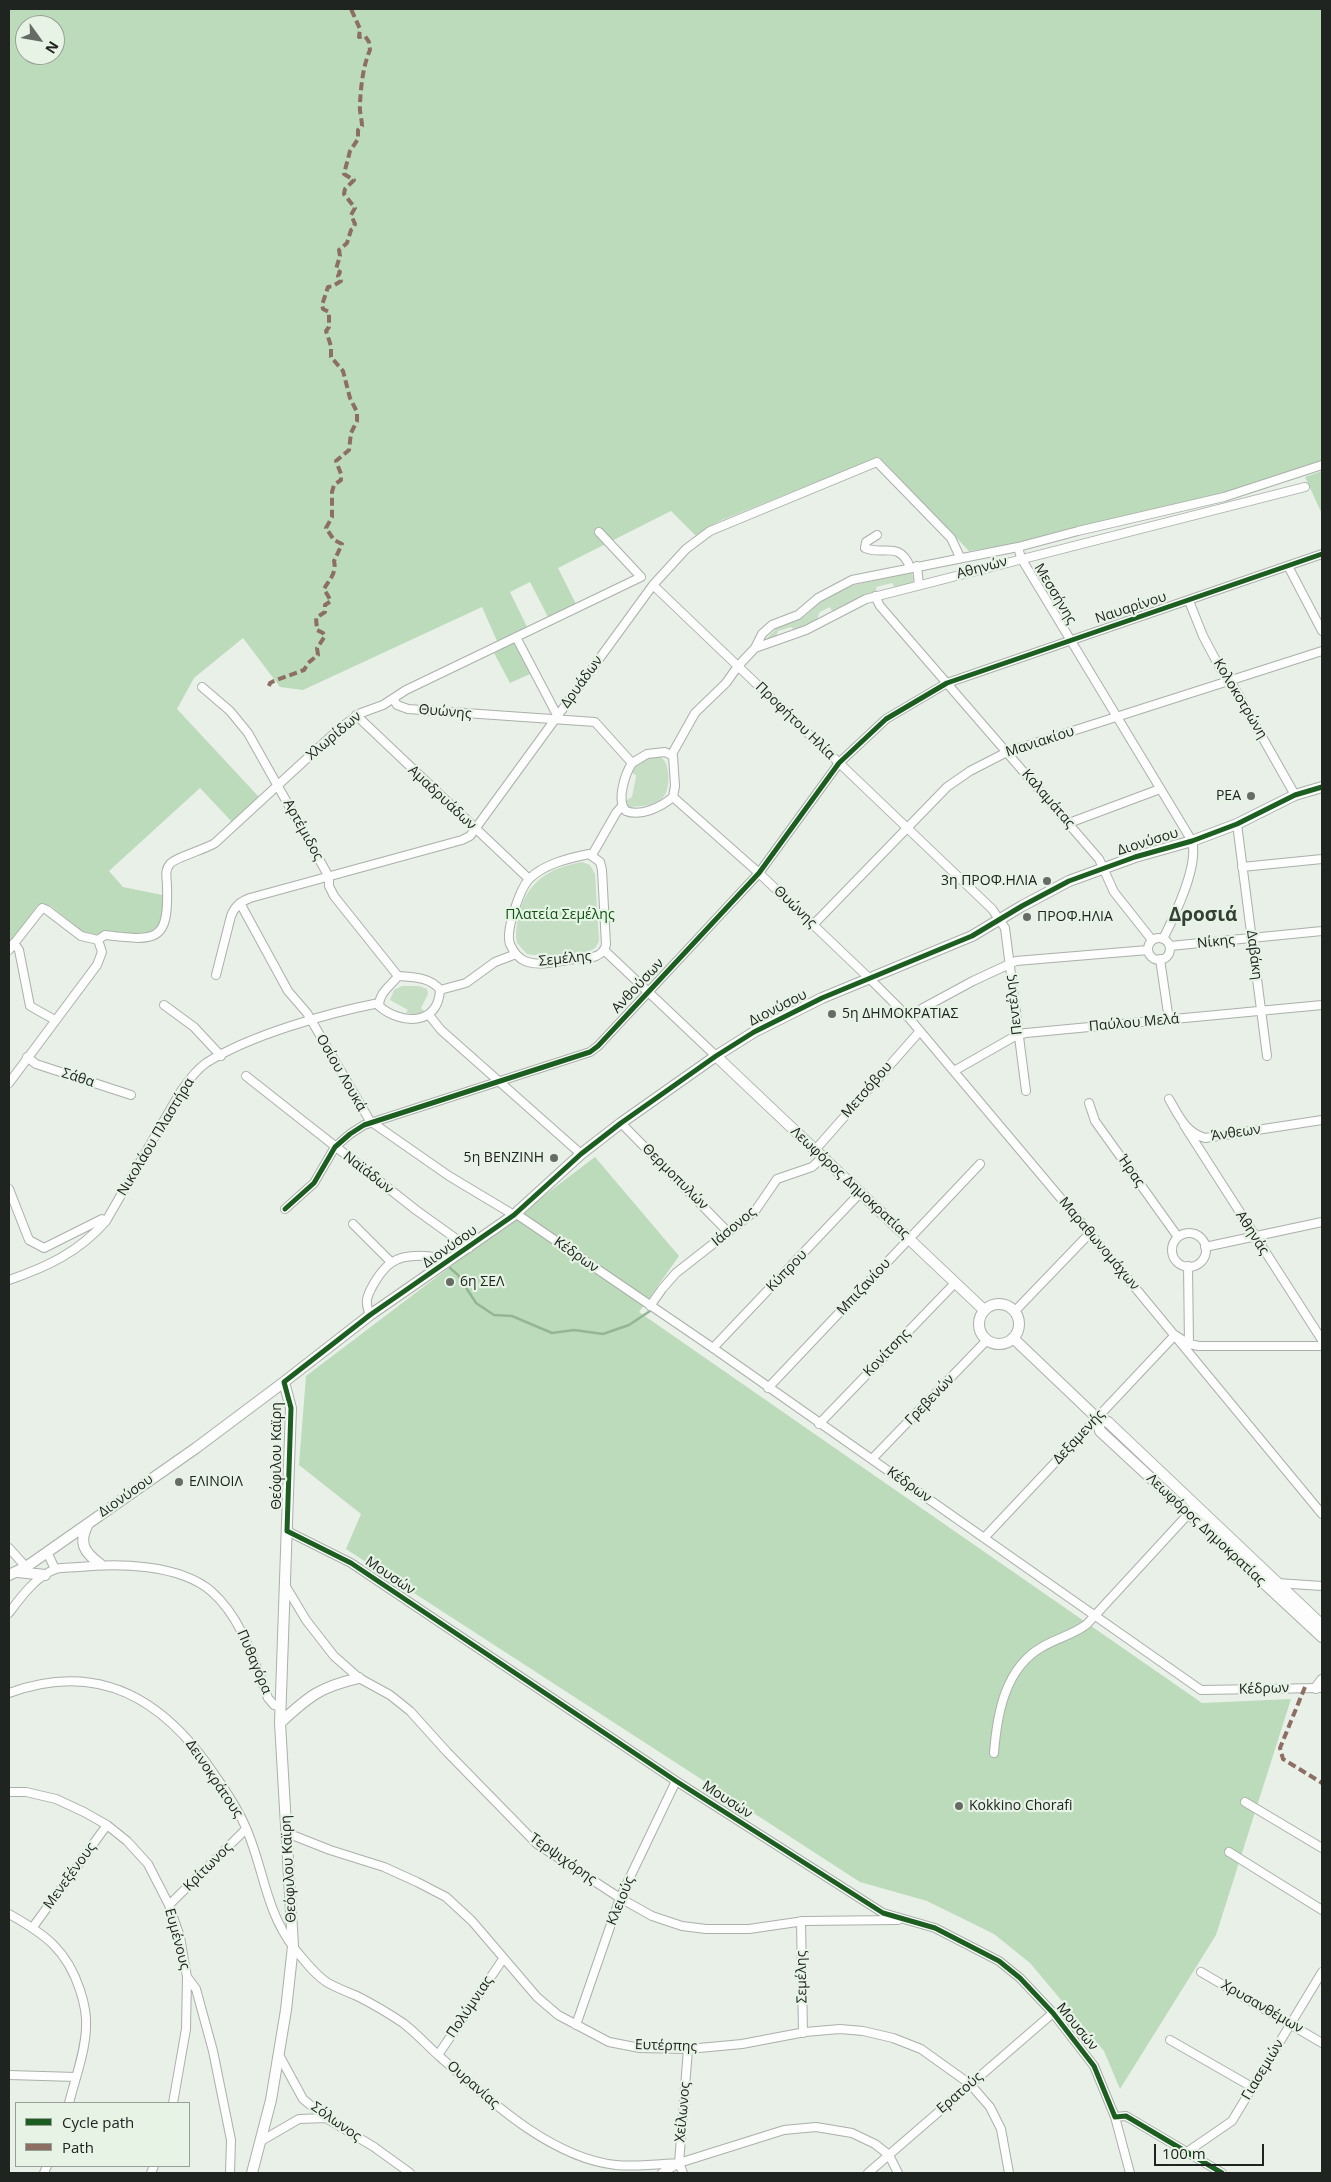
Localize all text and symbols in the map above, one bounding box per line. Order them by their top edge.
north arrow [15,15,65,65]
text: N [41,38,63,58]
street label: Αθηνών [955,553,1009,583]
street label: Μεσσήνης [1030,561,1080,627]
street label: Ναυαρίνου [1093,589,1169,627]
street label: Δρυάδων [557,653,607,711]
street label: Κολοκοτρώνη [1209,656,1271,742]
street label: Προφήτου Ηλία [752,679,838,763]
street label: Θυώνης [418,701,472,723]
street label: Χλωρίδων [303,708,365,764]
street label: Μανιακίου [1004,723,1076,761]
street label: Αμαδρυάδων [405,762,479,834]
street label: Καλαμάτας [1018,766,1078,832]
place label: ΡΕΑ [1216,788,1241,804]
marker: ΡΕΑ [1245,790,1257,802]
street label: Αρτέμιδος [279,796,327,864]
street label: Διονύσου [1115,825,1181,859]
place label: 3η ΠΡΟΦ.ΗΛΙΑ [941,873,1037,889]
marker: 3η ΠΡΟΦ.ΗΛΙΑ [1041,875,1053,887]
street label: Θυώνης [770,882,820,932]
district label: Δροσιά [1169,905,1237,927]
park label: Πλατεία Σεμέλης [505,907,615,923]
place label: ΠΡΟΦ.ΗΛΙΑ [1037,909,1113,925]
marker: ΠΡΟΦ.ΗΛΙΑ [1021,911,1033,923]
street label: Δαβάκη [1243,929,1265,981]
street label: Νίκης [1196,932,1236,952]
street label: Σεμέλης [538,948,592,970]
street label: Ανθούσων [608,955,668,1017]
street label: Πεντέλης [1002,974,1026,1036]
street label: Διονύσου [746,986,810,1030]
place label: 5η ΔΗΜΟΚΡΑΤΙΑΣ [842,1006,958,1022]
marker: 5η ΔΗΜΟΚΡΑΤΙΑΣ [826,1008,838,1020]
street label: Παύλου Μελά [1088,1011,1180,1035]
street label: Οσίου Λουκά [312,1032,370,1114]
street label: Μετσόβου [838,1059,896,1121]
street label: Σάθα [60,1065,96,1091]
street label: Νικολάου Πλαστήρα [114,1075,198,1199]
street label: Άνθεων [1210,1121,1262,1145]
street label: Λεωφόρος Δημοκρατίας [787,1124,913,1242]
street label: Θερμοπυλών [638,1140,712,1214]
street label: Ναϊάδων [340,1148,396,1198]
place label: 5η ΒΕΝΖΙΝΗ [464,1150,544,1166]
marker: 5η ΒΕΝΖΙΝΗ [548,1152,560,1164]
street label: Ήρας [1114,1152,1148,1190]
street label: Μαραθωνομάχων [1055,1194,1143,1294]
street label: Ιάσονος [709,1204,759,1250]
street label: Αθηνάς [1232,1208,1272,1258]
street label: Διονύσου [419,1222,481,1272]
street label: Κέδρων [551,1234,601,1276]
street label: Κύπρου [763,1247,811,1295]
street label: Μπιζανίου [834,1255,894,1319]
place label: 6η ΣΕΛ [460,1274,504,1290]
marker: 6η ΣΕΛ [444,1276,456,1288]
street label: Κονίτσης [860,1326,914,1380]
street label: Γρεβενών [902,1371,958,1429]
street label: Θεόφιλου Καϊρη [269,1402,285,1510]
street label: Δεξαμενής [1050,1406,1108,1468]
street label: Κέδρων [884,1464,934,1506]
street label: Διονύσου [95,1471,157,1521]
street label: Λεωφόρος Δημοκρατίας [1143,1471,1269,1589]
place label: ΕΛΙΝΟΙΛ [189,1474,243,1490]
marker: ΕΛΙΝΟΙΛ [173,1476,185,1488]
street label: Μουσών [362,1553,418,1599]
street label: Πυθαγόρα [233,1627,275,1697]
street label: Κέδρων [1238,1680,1290,1698]
street label: Δεινοκράτους [182,1737,246,1821]
street label: Μουσών [699,1778,755,1822]
place label: Kokkino Chorafi [969,1798,1072,1814]
marker: Kokkino Chorafi [953,1800,965,1812]
street label: Θεόφιλου Καϊρη [278,1815,300,1923]
street label: Τερψιχόρης [526,1830,600,1888]
street label: Μενεξένους [40,1839,100,1913]
street label: Κρίτωνος [180,1839,236,1895]
street label: Κλειούς [604,1874,638,1928]
street label: Ευμένους [161,1906,193,1972]
street label: Σεμέλης [793,1950,811,2004]
street label: Πολύμνιας [443,1973,497,2041]
street label: Χρυσανθέμων [1218,1977,1306,2037]
street label: Μουσών [1053,2000,1101,2054]
street label: Ευτέρπης [634,2037,698,2055]
street label: Γιασεμιών [1238,2037,1288,2103]
street label: Ουρανίας [443,2058,503,2112]
street label: Ερατούς [934,2069,986,2117]
street label: Χείλωνος [672,2081,694,2143]
street label: Σόλωνος [308,2099,364,2145]
legend [15,2102,190,2167]
text: Cycle path [62,2112,134,2132]
scale bar [1156,2134,1266,2166]
text: Path [62,2137,94,2157]
text: 100 m [1162,2143,1206,2163]

